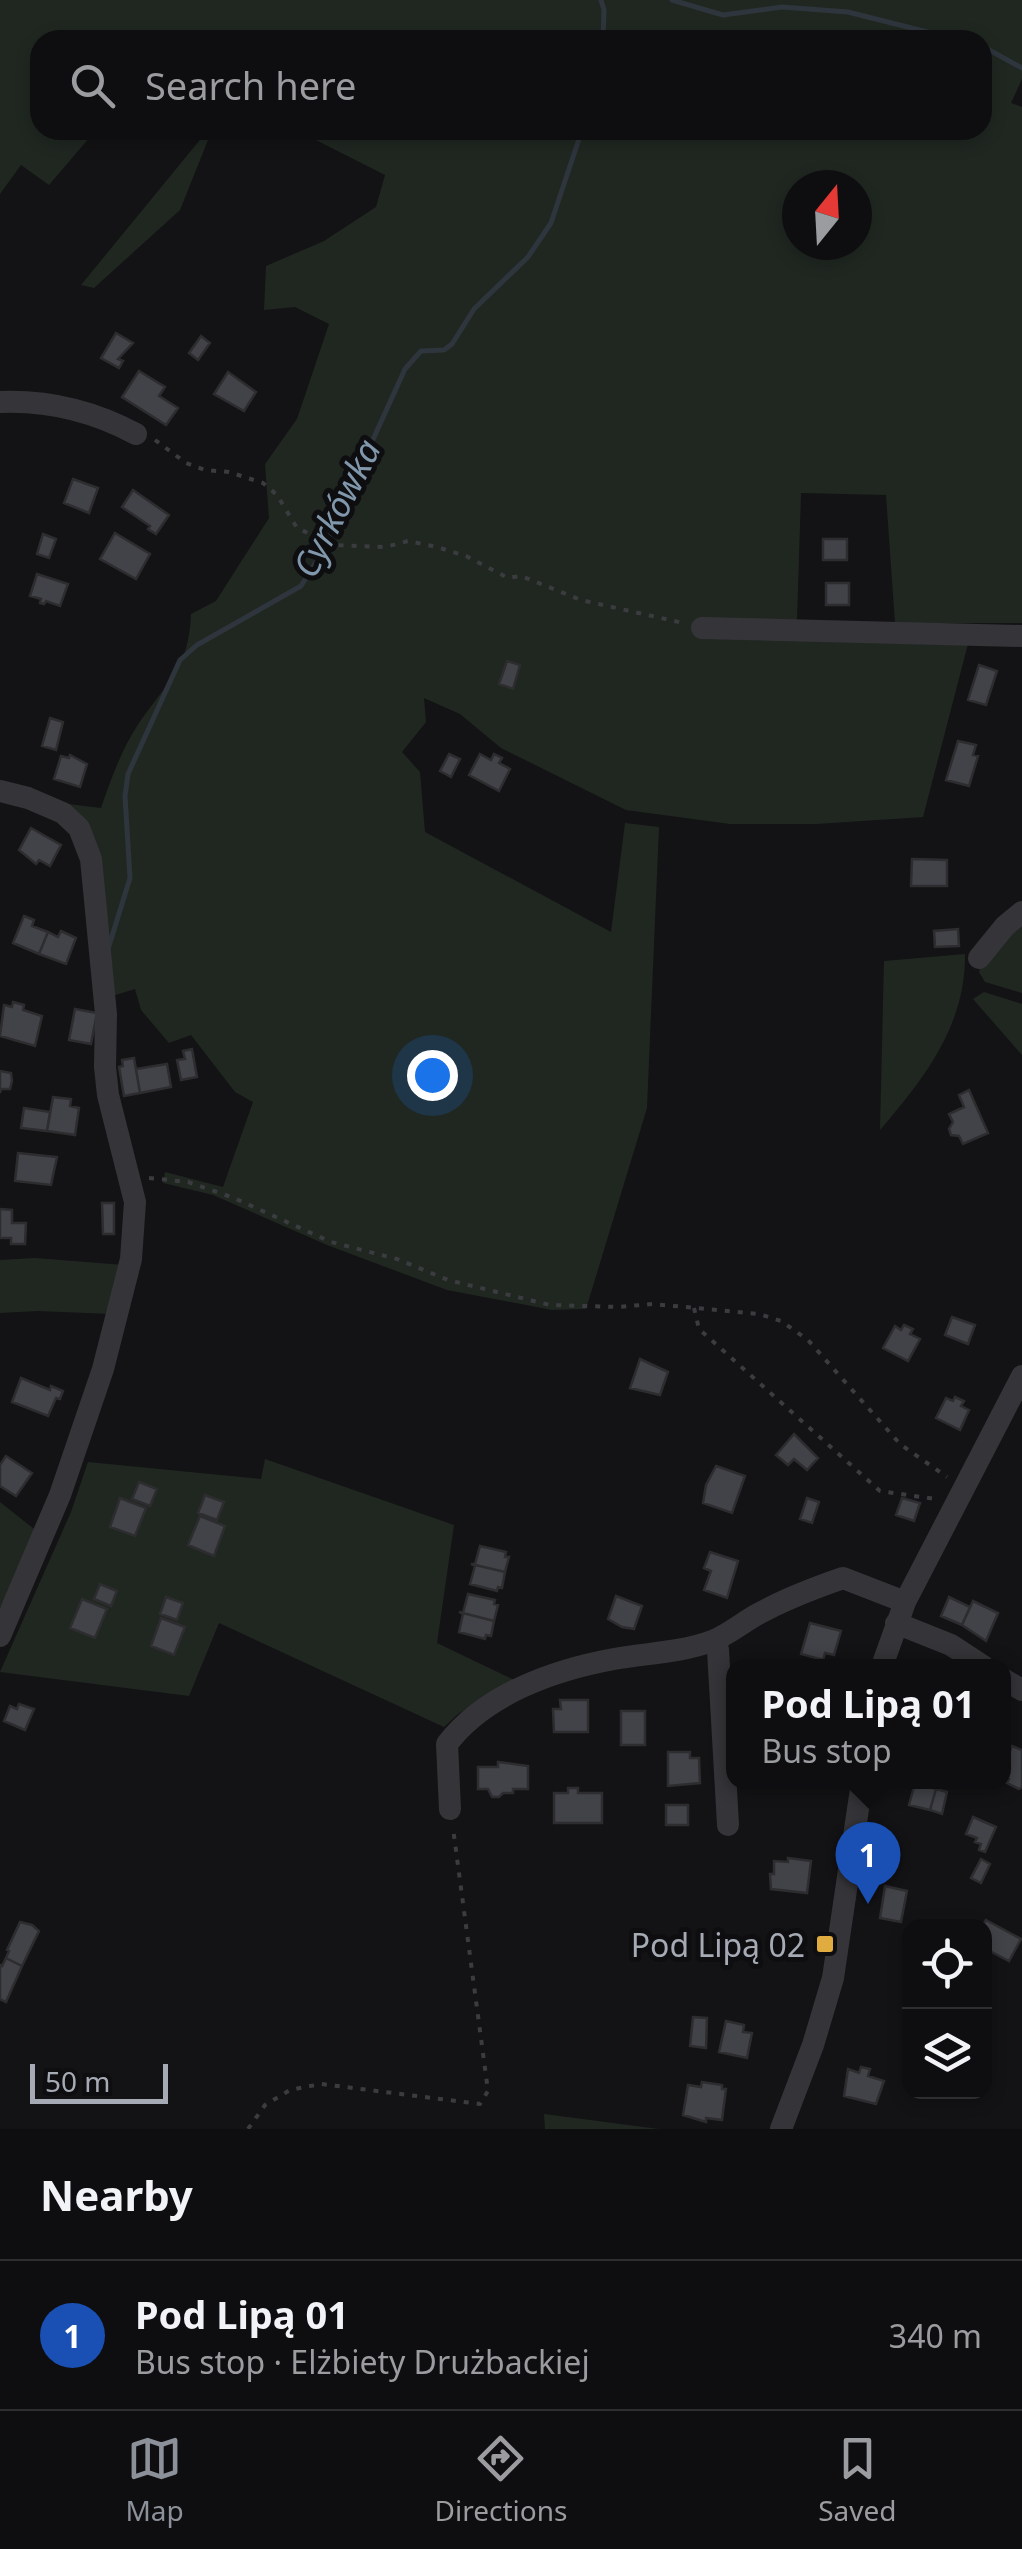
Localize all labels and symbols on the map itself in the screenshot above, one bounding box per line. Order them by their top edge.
north arrow [782,170,872,260]
water label: Cyrkówka [281,431,391,585]
your location [407,1050,458,1101]
pin: 1 [836,1822,900,1904]
place label: Pod Lipą 02 [631,1923,805,1966]
marker: Pod Lipą 02 [814,1933,836,1955]
scale bar [30,2059,168,2104]

